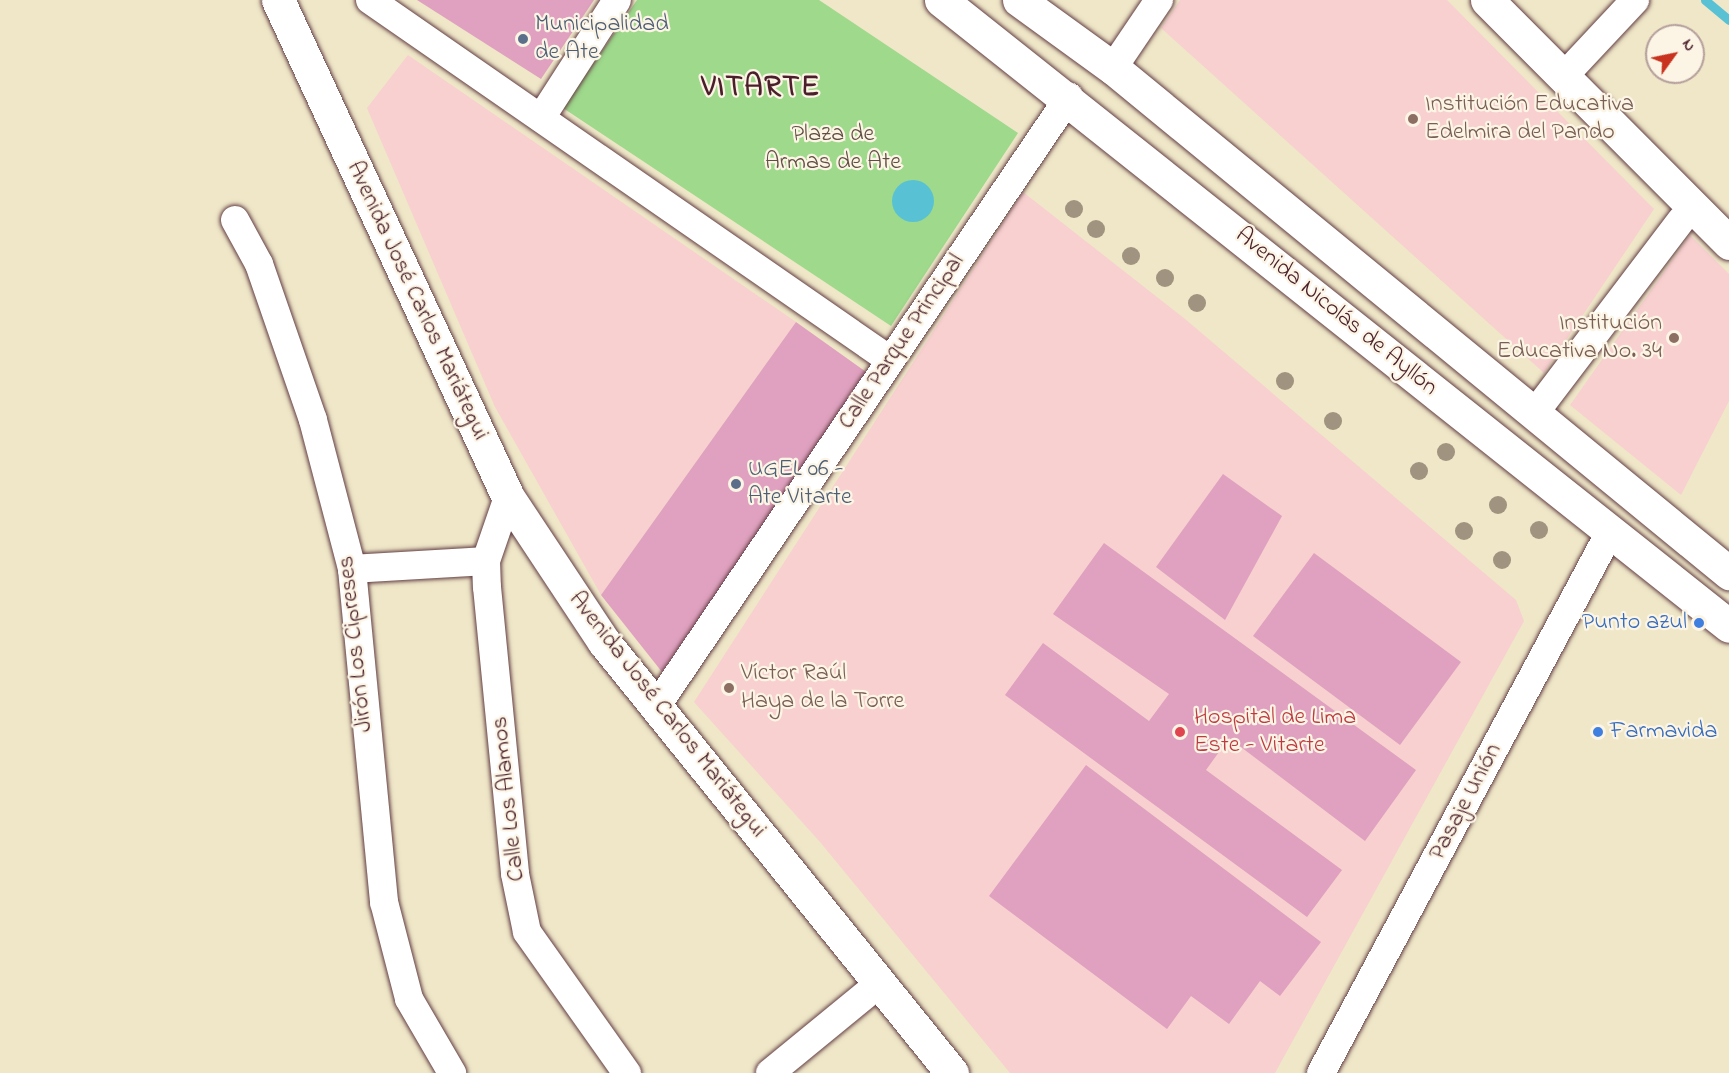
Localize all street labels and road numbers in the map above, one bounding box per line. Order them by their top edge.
street label: Avenida José Carlos Mariátegui [340,157,494,445]
street label: Avenida Nicolás de Ayllón [1229,221,1443,403]
street label: Calle Parque Principal [833,249,971,435]
street label: Jirón Los Cipreses [332,554,380,734]
street label: Avenida José Carlos Mariátegui [562,586,772,844]
street label: Calle Los Alamos [486,715,532,883]
street label: Pasaje Unión [1423,739,1509,865]

